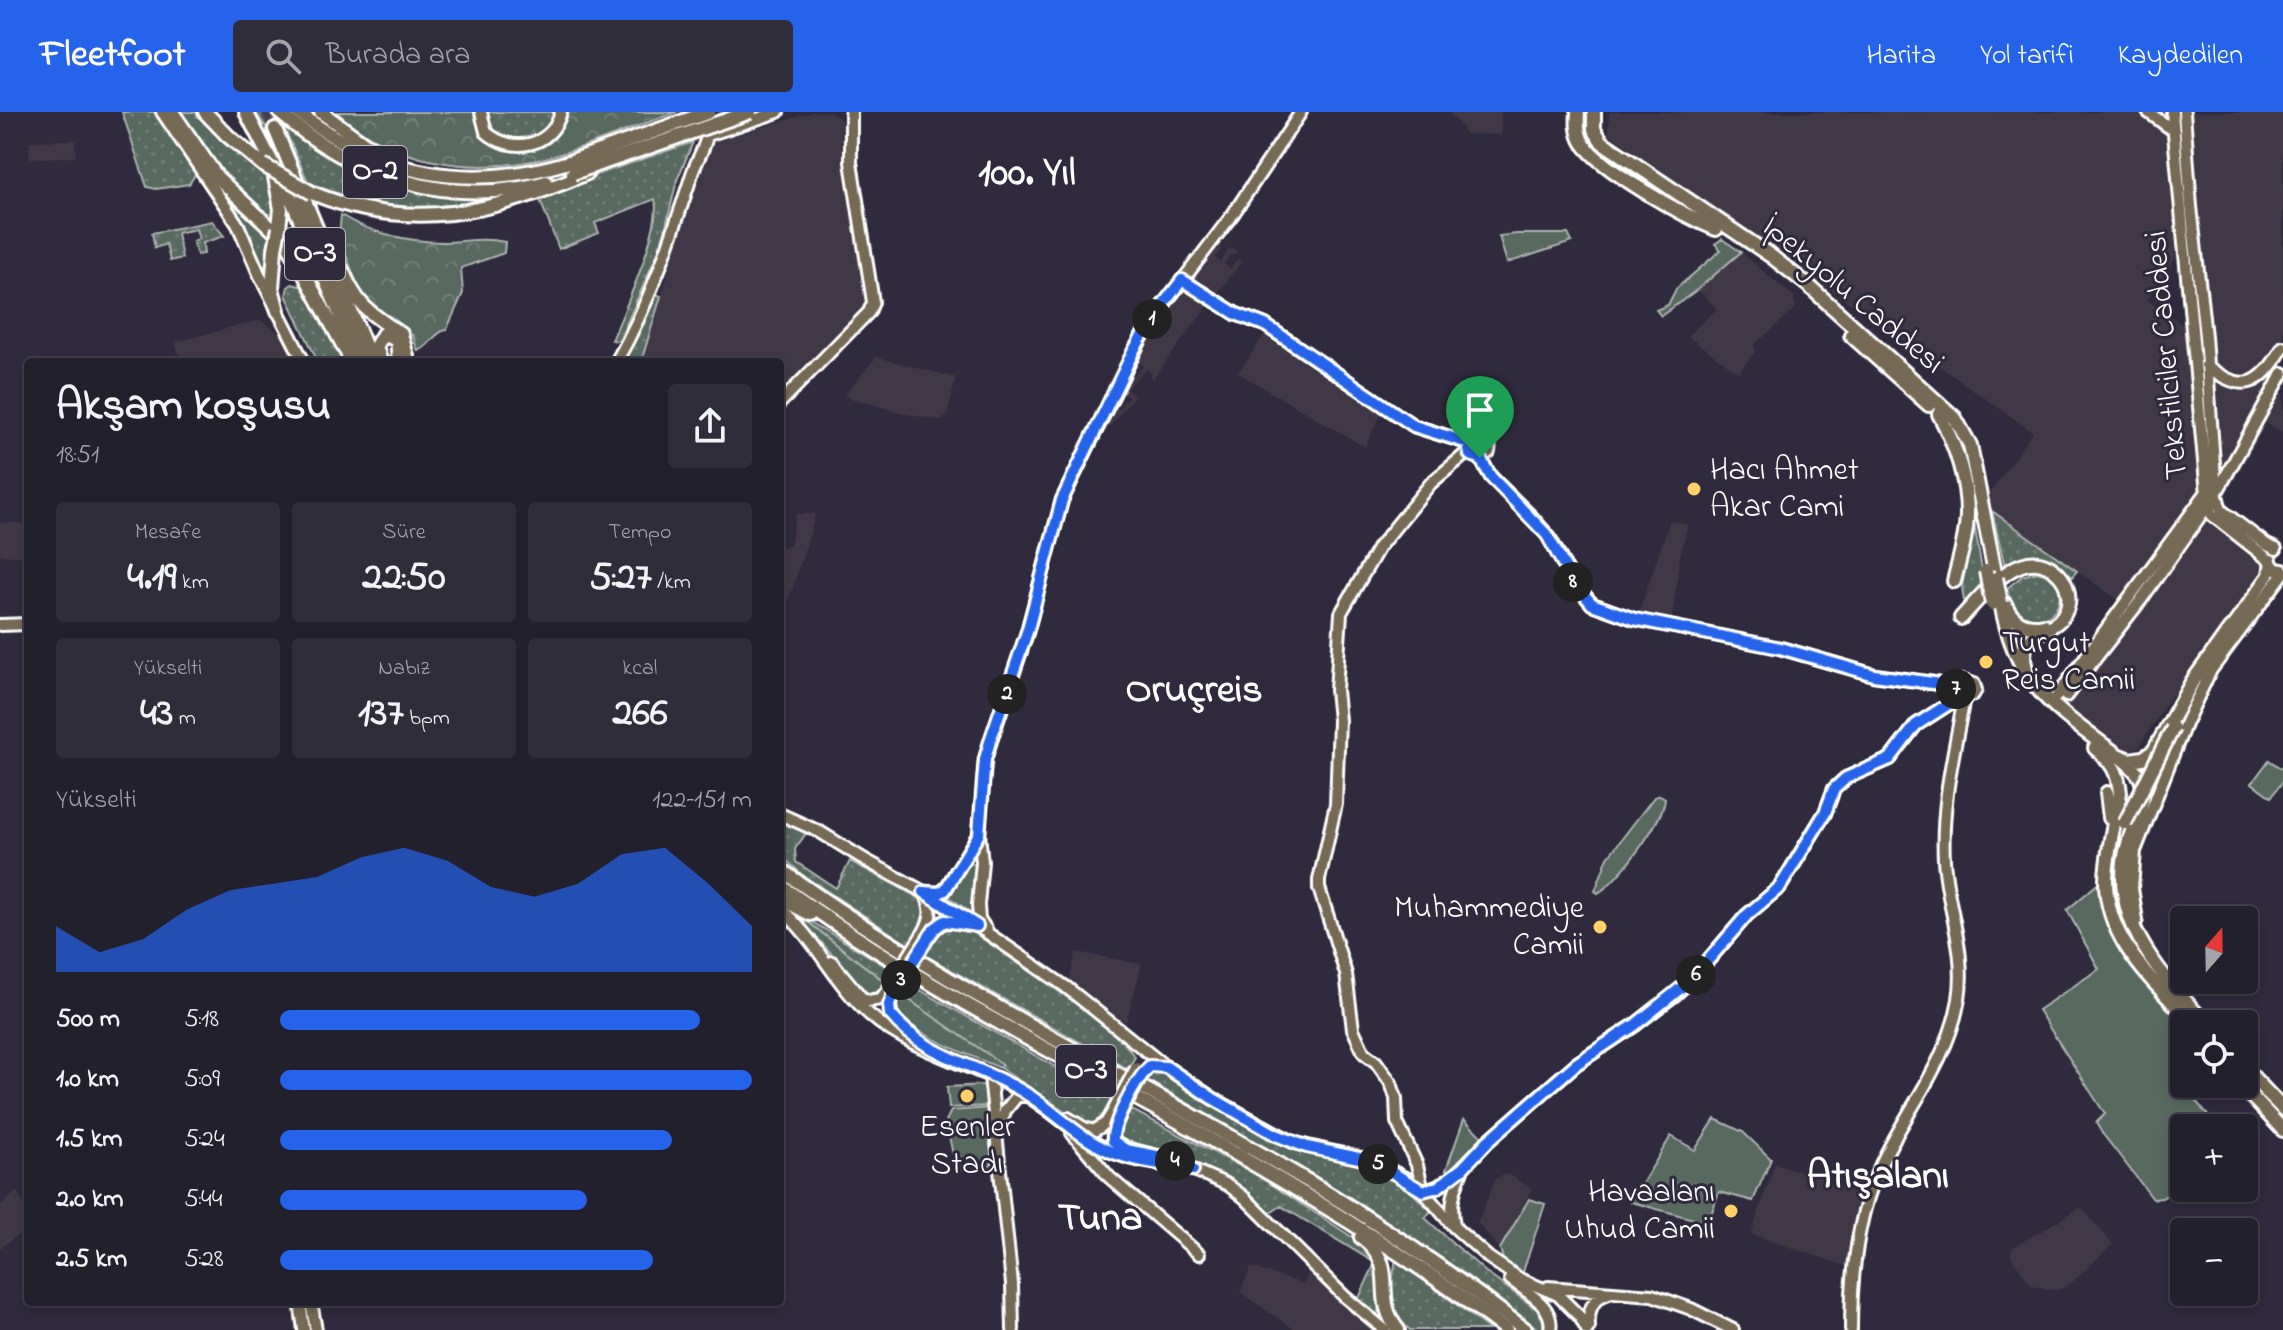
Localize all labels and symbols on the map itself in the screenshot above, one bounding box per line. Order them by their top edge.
district label: 100. Yıl [978,145,1076,204]
road number: O-2 [343,146,407,198]
street label: İpekyolu Caddesi [1750,205,1954,387]
road number: O-3 [285,228,345,280]
street label: Tekstilciler Caddesi [2134,229,2202,481]
pin: 1 [1132,299,1172,339]
pin [1446,376,1514,458]
place label: Hacı Ahmet Akar Cami [1710,448,1859,532]
marker: Hacı Ahmet Akar Cami [1685,480,1703,498]
pin: 8 [1553,562,1593,602]
place label: Turgut Reis Camii [2002,621,2135,705]
marker: Turgut Reis Camii [1977,653,1995,671]
district label: Oruçreis [1125,662,1263,721]
pin: 7 [1936,669,1976,709]
pin: 2 [987,674,1027,714]
place label: Muhammediye Camii [1394,886,1585,970]
north arrow [2170,906,2258,994]
marker: Muhammediye Camii [1591,918,1609,936]
pin: 6 [1676,955,1716,995]
pin: 3 [881,960,921,1000]
road number: O-3 [1056,1045,1116,1097]
marker: Esenler Stadı [958,1087,976,1105]
place label: Esenler Stadı [919,1105,1015,1189]
pin: 4 [1155,1141,1195,1181]
pin: 5 [1358,1144,1398,1184]
district label: Atışalanı [1807,1148,1949,1207]
place label: Havaalanı Uhud Camii [1564,1170,1715,1254]
district label: Tuna [1058,1190,1142,1249]
marker: Havaalanı Uhud Camii [1722,1202,1740,1220]

